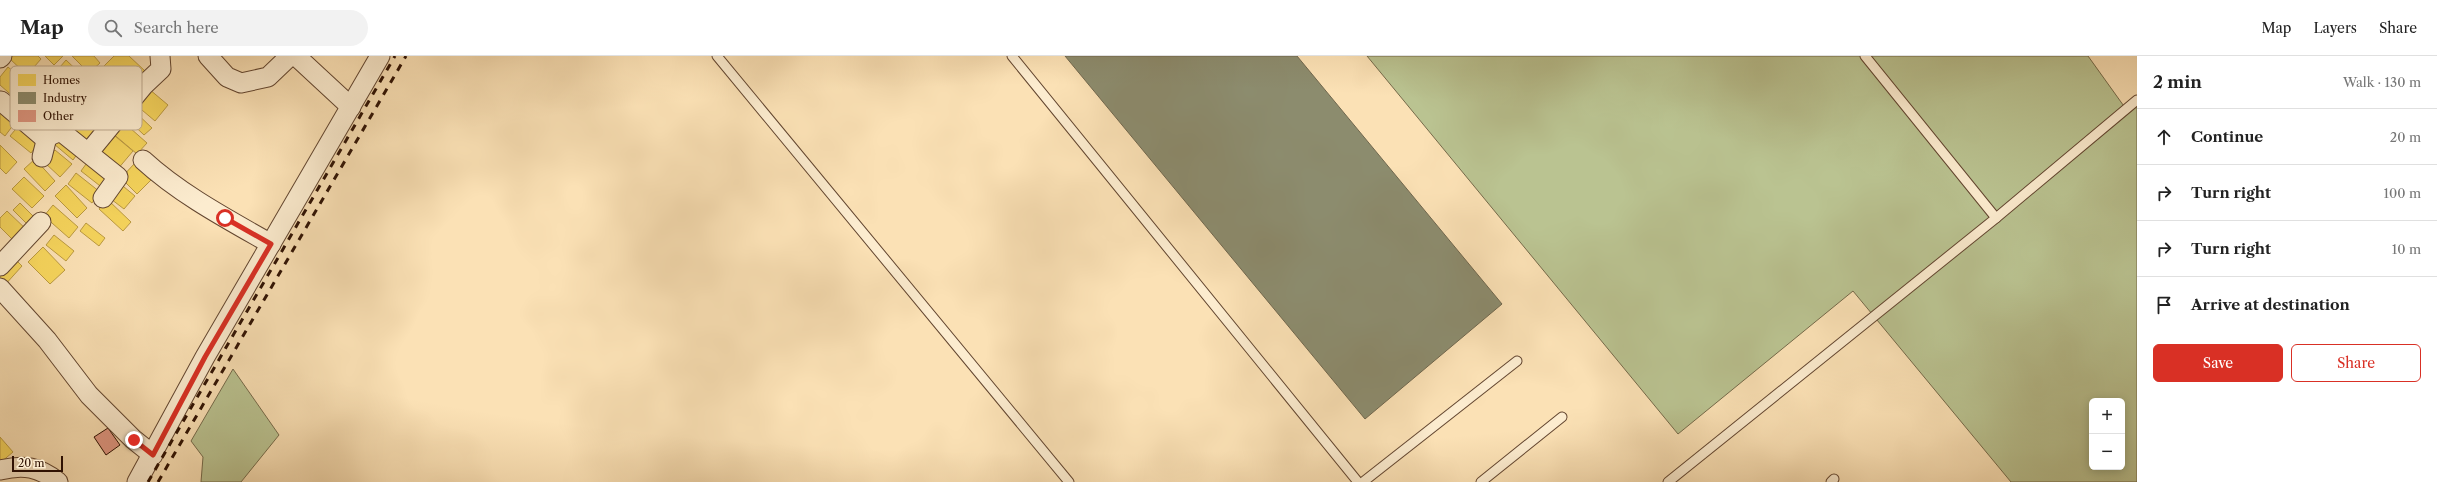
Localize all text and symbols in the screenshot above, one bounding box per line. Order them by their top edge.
search box [88,10,368,46]
text: Map [20,16,64,39]
icon: search [102,17,124,39]
text: Search here [134,18,219,37]
text: Map [2261,19,2291,37]
text: Layers [2313,19,2357,37]
text: Share [2379,19,2417,37]
legend [10,66,142,130]
text: 2 min [2153,72,2202,92]
text: Homes [43,73,80,87]
text: Walk · 130 m [2343,74,2421,90]
text: Industry [43,91,88,105]
text: Other [43,109,74,123]
icon: ahead [2153,126,2175,148]
text: Continue [2191,127,2263,146]
text: 20 m [2390,129,2421,145]
icon: right [2153,182,2175,204]
text: Turn right [2191,183,2271,202]
text: 100 m [2383,185,2421,201]
route start [216,209,234,227]
icon: right [2153,238,2175,260]
text: Turn right [2191,239,2271,258]
text: 10 m [2392,241,2421,257]
icon: arrive [2153,294,2175,316]
text: Arrive at destination [2191,295,2350,314]
button: Save [2153,344,2283,382]
button: Share [2291,344,2421,382]
map controls [2089,398,2125,470]
button: + [2089,398,2125,434]
route end [125,431,143,449]
button: − [2089,434,2125,470]
scale bar [12,454,63,473]
text: 20 m [18,456,44,470]

